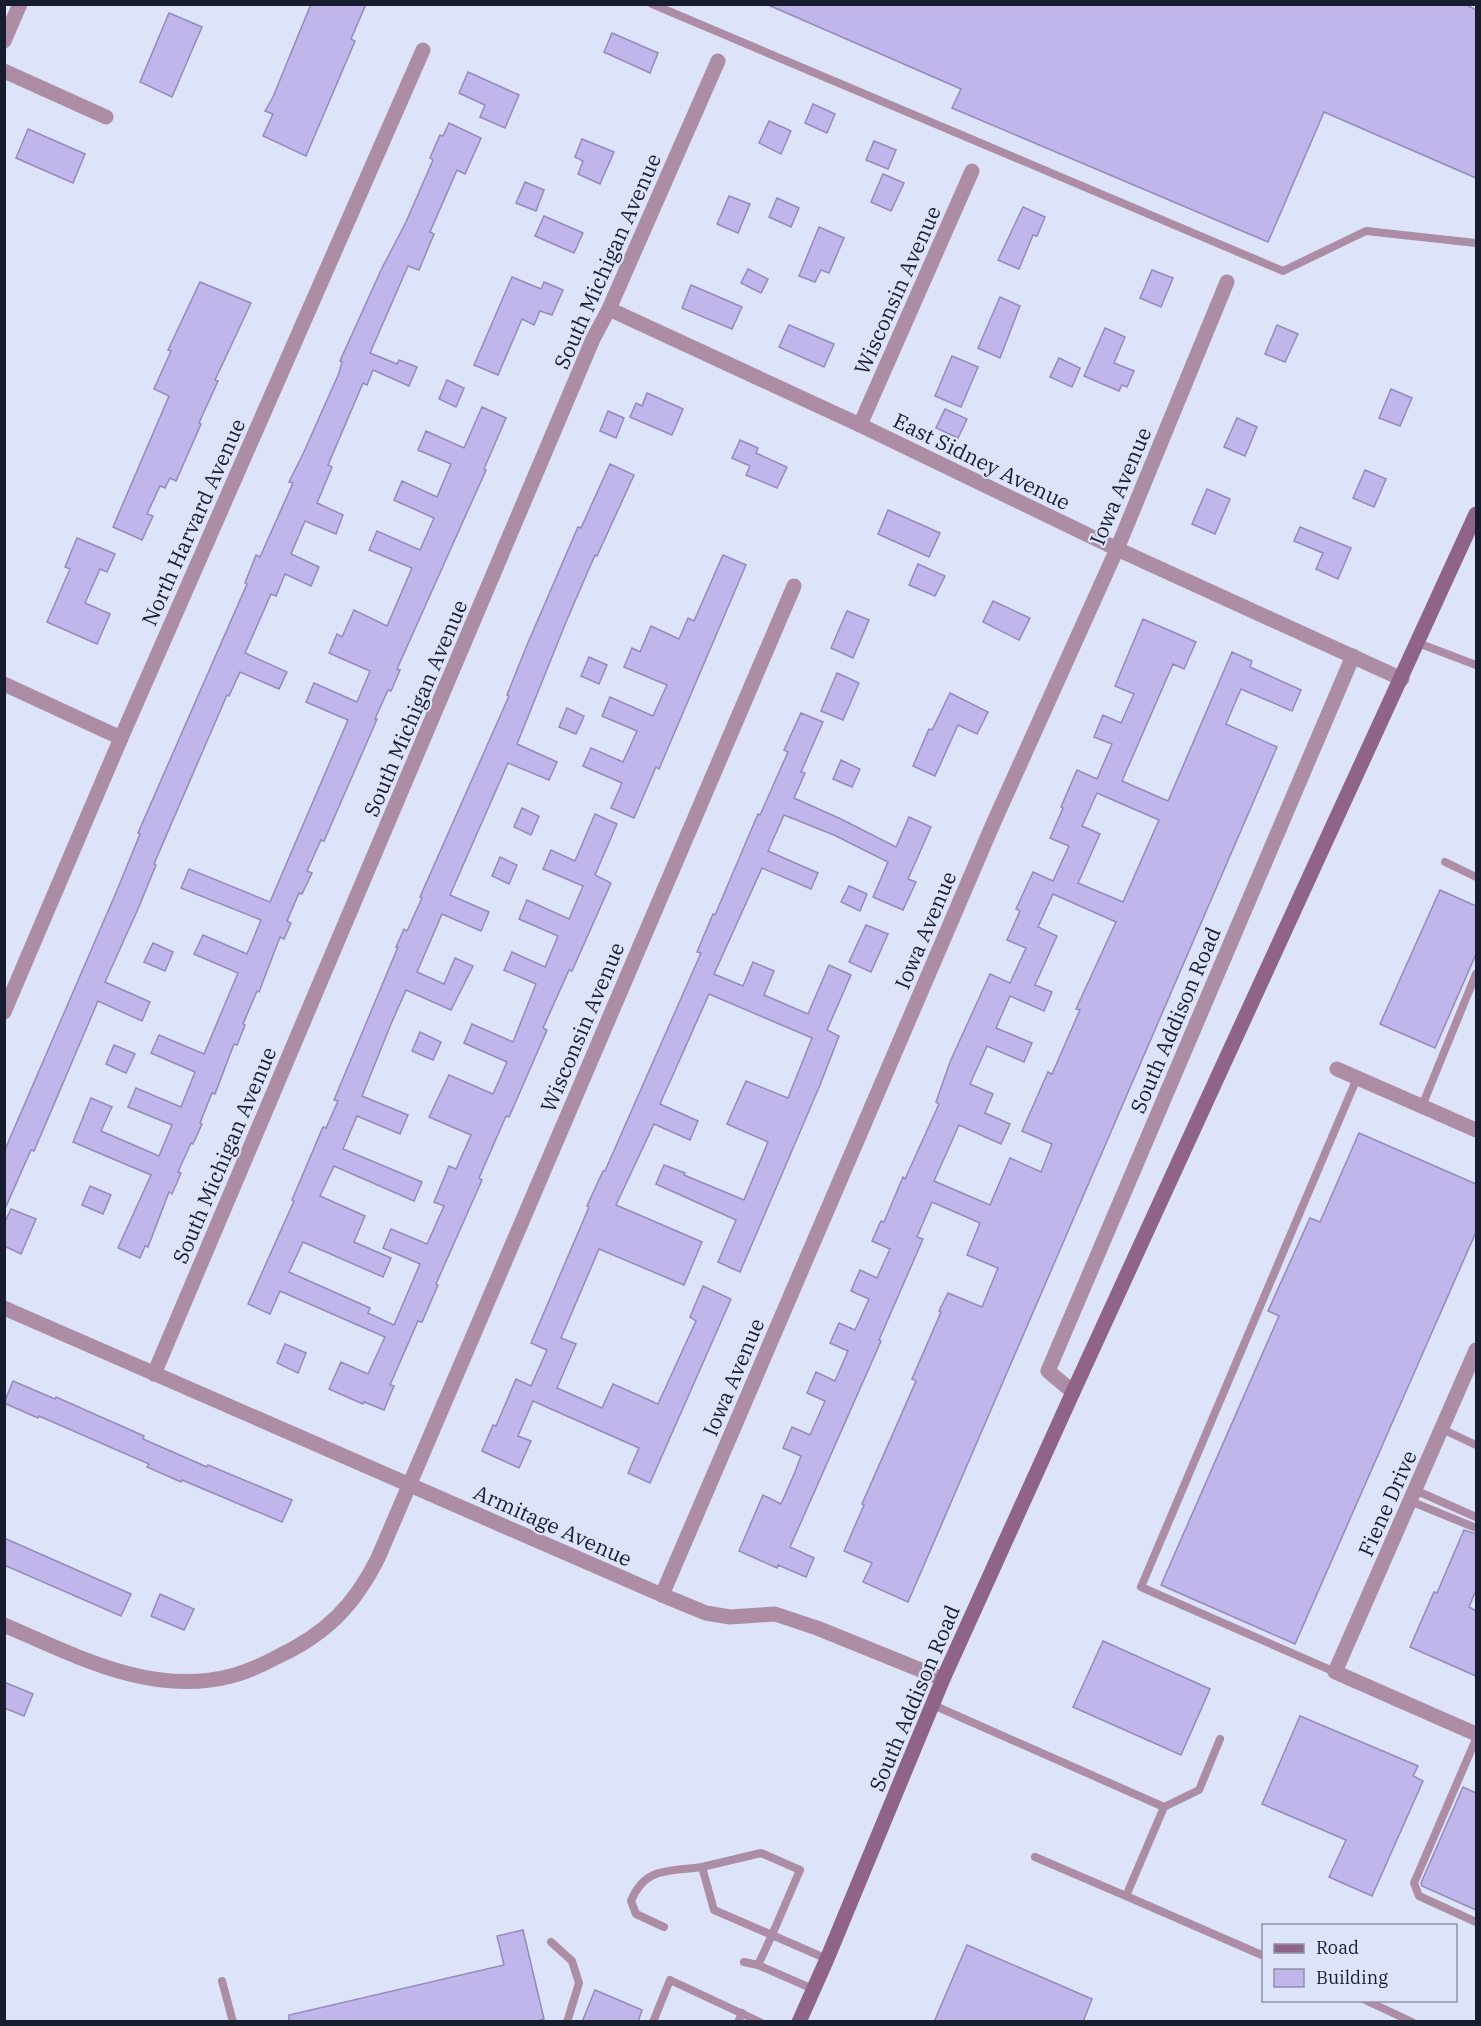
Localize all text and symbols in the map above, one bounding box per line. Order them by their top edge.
street label: South Michigan Avenue [547,149,667,373]
street label: Wisconsin Avenue [847,201,947,379]
street label: East Sidney Avenue [889,406,1075,516]
street label: North Harvard Avenue [135,414,251,630]
street label: Iowa Avenue [1083,423,1157,549]
street label: South Michigan Avenue [357,595,473,821]
street label: Iowa Avenue [888,867,962,993]
street label: South Addison Road [1123,922,1227,1117]
street label: Wisconsin Avenue [534,938,630,1116]
street label: South Michigan Avenue [166,1042,282,1268]
street label: Iowa Avenue [696,1314,770,1440]
street label: Fiene Drive [1351,1446,1423,1560]
street label: Armitage Avenue [469,1478,637,1572]
street label: South Addison Road [862,1600,966,1795]
legend [1262,1924,1457,2002]
text: Road [1316,1936,1359,1959]
text: Building [1316,1966,1388,1989]

